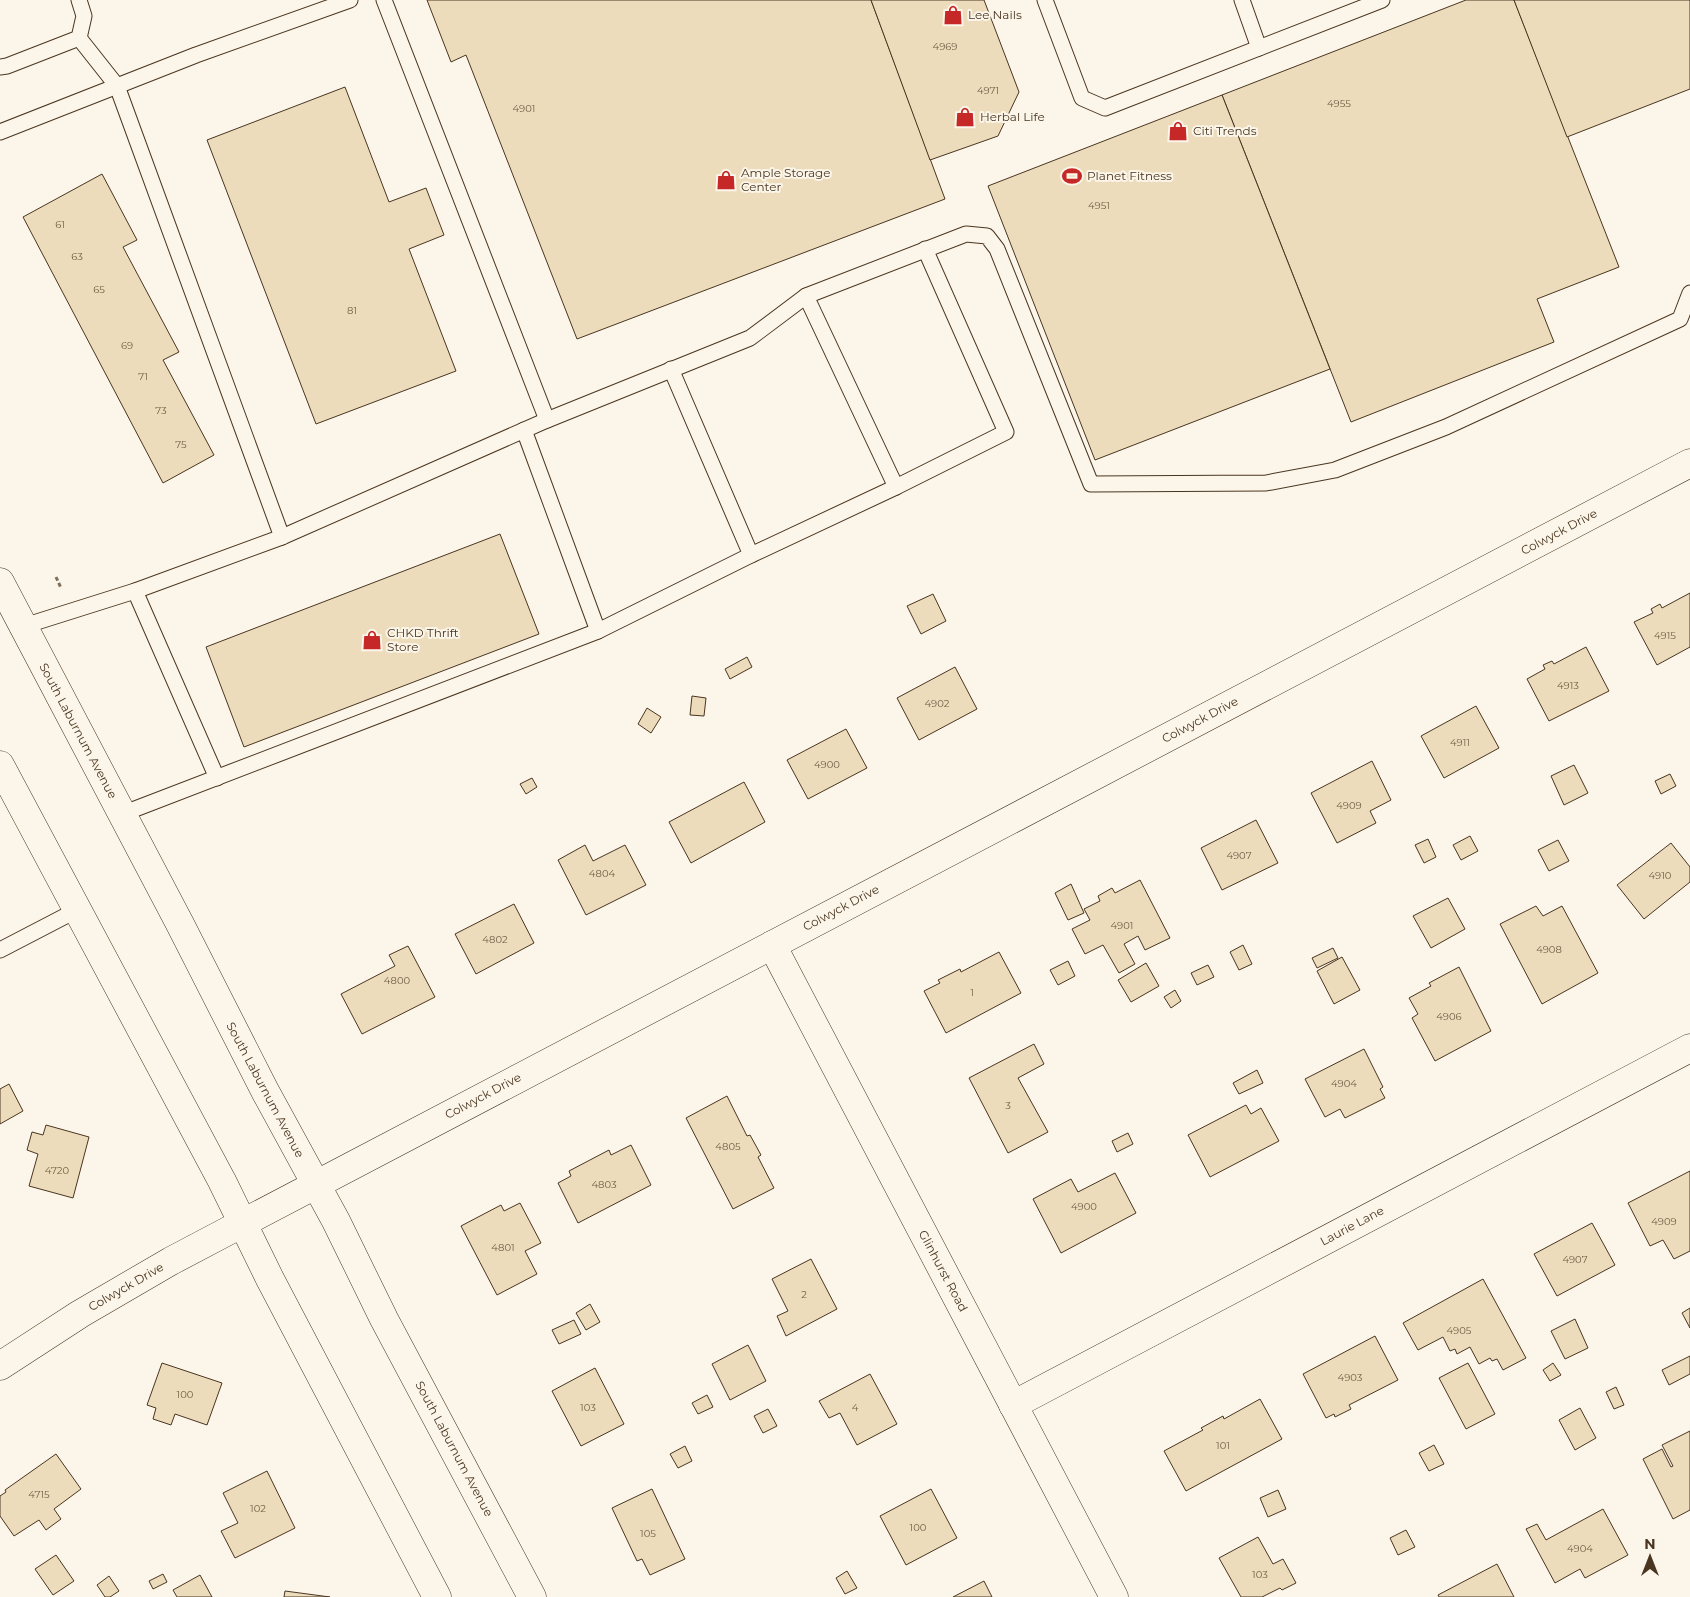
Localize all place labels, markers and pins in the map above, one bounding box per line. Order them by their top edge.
shop icon: Lee Nails [942,4,964,26]
place label: Lee Nails [968,7,1022,22]
shop icon: Herbal Life [954,106,976,128]
place label: Herbal Life [980,109,1045,124]
shop icon: Citi Trends [1167,120,1189,142]
place label: Citi Trends [1193,123,1257,138]
place label: Ample Storage Center [741,165,831,194]
sports icon: Planet Fitness [1061,165,1083,187]
place label: Planet Fitness [1087,168,1172,183]
shop icon: Ample Storage Center [715,169,737,191]
place label: CHKD Thrift Store [387,625,459,654]
shop icon: CHKD Thrift Store [361,629,383,651]

